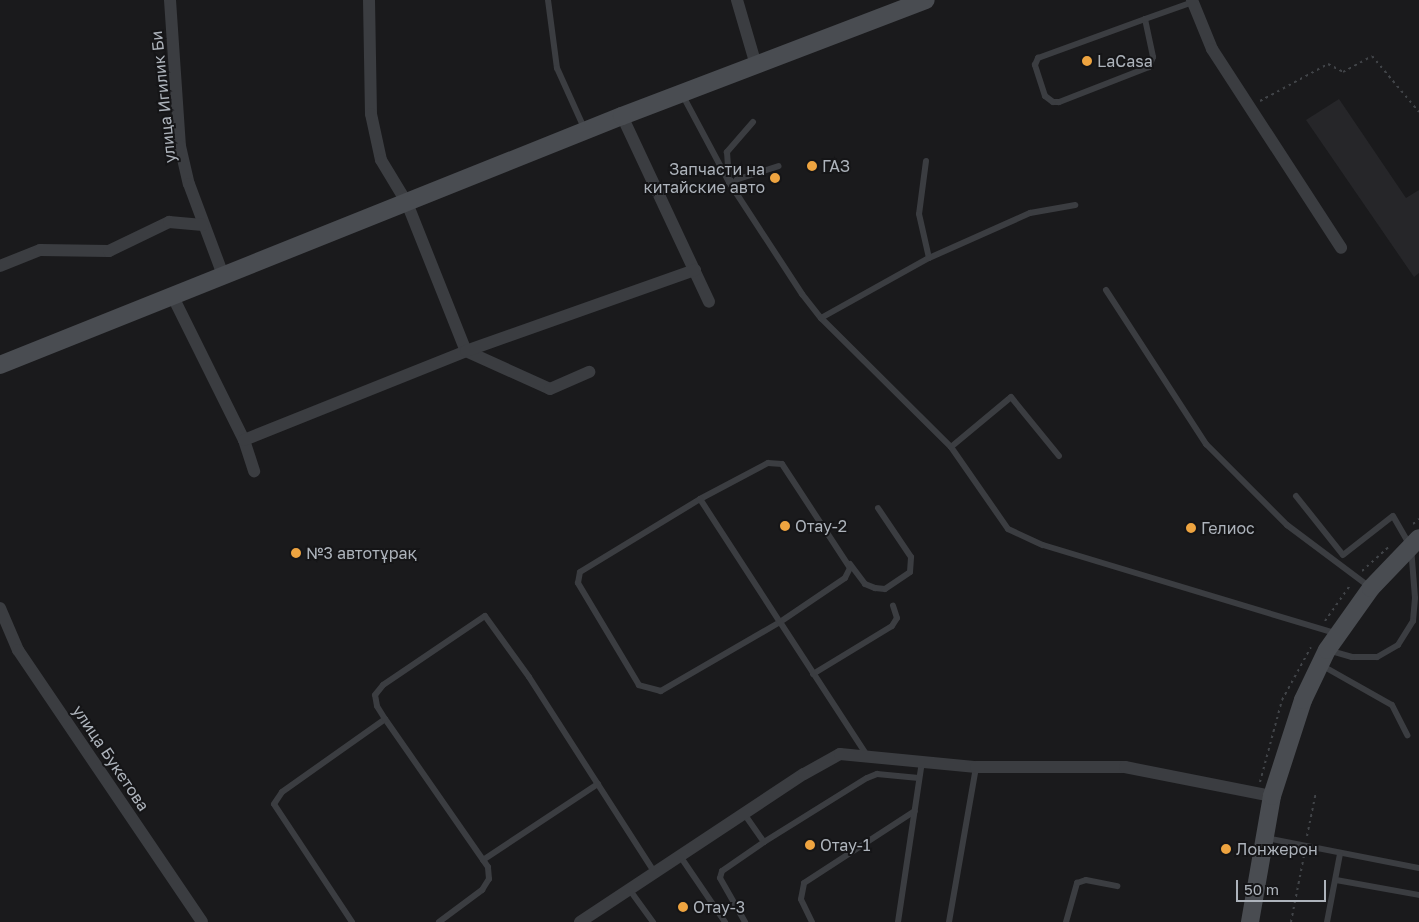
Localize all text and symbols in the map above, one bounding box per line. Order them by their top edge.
street label: улица Игилик Би [147,30,179,164]
place label: LaCasa [1097,51,1153,71]
marker: LaCasa [1081,55,1093,67]
place label: ГАЗ [822,156,850,176]
place label: Запчасти на китайские авто [644,159,765,197]
marker: ГАЗ [806,160,818,172]
marker: Запчасти на китайские авто [769,172,781,184]
place label: Отау-2 [795,516,847,536]
place label: Гелиос [1201,518,1255,538]
marker: Отау-2 [779,520,791,532]
marker: Гелиос [1185,522,1197,534]
place label: №3 автотұрақ [306,543,417,563]
marker: №3 автотұрақ [290,547,302,559]
street label: улица Букетова [69,701,153,815]
place label: Отау-1 [820,835,871,855]
marker: Отау-1 [804,839,816,851]
place label: Лонжерон [1236,839,1318,859]
marker: Лонжерон [1220,843,1232,855]
scale bar [1239,870,1329,902]
text: 50 m [1244,880,1279,898]
place label: Отау-3 [693,897,745,917]
marker: Отау-3 [677,901,689,913]

